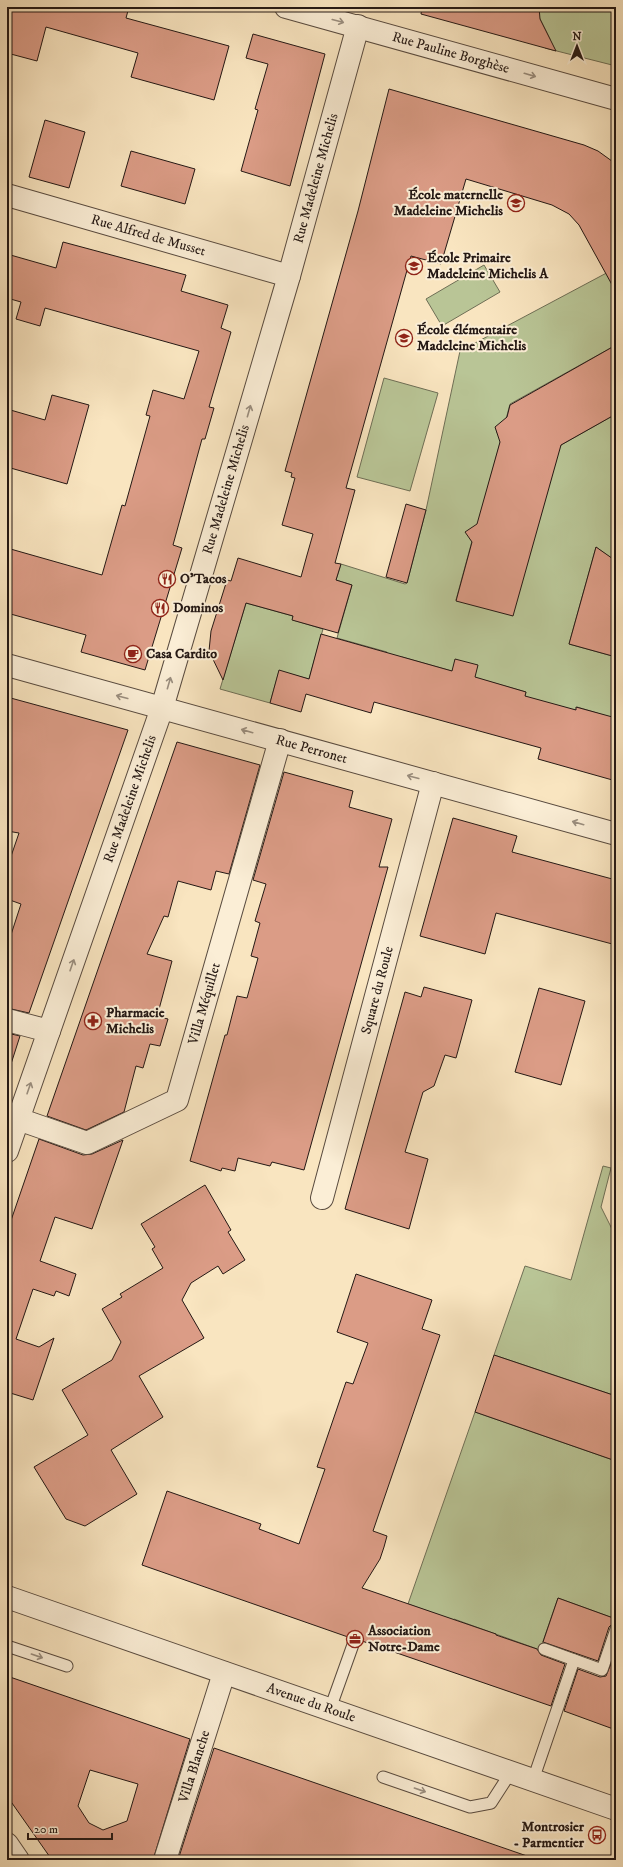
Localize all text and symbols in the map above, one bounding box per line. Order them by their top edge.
one-way arrow [331,18,344,25]
north arrow [557,26,597,66]
street label: Rue Pauline Borghèse [390,28,512,78]
text: N [572,30,582,44]
one-way arrow [523,71,536,79]
street label: Rue Madeleine Michelis [289,111,343,245]
place label: École maternelle Madeleine Michelis [394,186,503,220]
school or university icon: École maternelle Madeleine Michelis [506,193,526,213]
street label: Rue Alfred de Musset [89,211,208,261]
place label: École Primaire Madeleine Michelis A [427,249,549,283]
school or university icon: École Primaire Madeleine Michelis A [404,256,424,276]
place label: École élémentaire Madeleine Michelis [417,321,526,355]
school or university icon: École élémentaire Madeleine Michelis [394,328,414,348]
one-way arrow [246,405,253,418]
street label: Rue Madeleine Michelis [199,422,254,556]
restaurant icon: O'Tacos [157,569,177,589]
place label: O'Tacos [180,570,227,588]
restaurant icon: Dominos [150,598,170,618]
place label: Dominos [173,599,223,617]
cafe icon: Casa Cardito [123,644,143,664]
place label: Casa Cardito [146,645,217,663]
one-way arrow [166,677,173,690]
one-way arrow [115,693,128,700]
one-way arrow [241,727,254,734]
street label: Rue Perronet [274,731,350,768]
street label: Rue Madeleine Michelis [100,732,161,865]
one-way arrow [407,773,420,780]
one-way arrow [572,819,585,827]
street label: Square du Roule [357,944,398,1036]
one-way arrow [69,959,76,972]
street label: Villa Méquillet [184,960,225,1048]
place label: Pharmacie Michelis [106,1004,165,1038]
pharmacy icon: Pharmacie Michelis [83,1011,103,1031]
one-way arrow [26,1081,33,1094]
place label: Association Notre-Dame [367,1622,440,1656]
office icon: Association Notre-Dame [345,1629,365,1649]
one-way arrow [30,1653,43,1660]
street label: Avenue du Roule [264,1679,358,1727]
street label: Villa Blanche [174,1728,214,1806]
one-way arrow [414,1786,426,1794]
scale bar [28,1815,112,1841]
place label: Montrosier - Parmentier [513,1818,585,1852]
text: 20 m [34,1822,58,1837]
bus stop icon: Montrosier - Parmentier [587,1825,607,1845]

